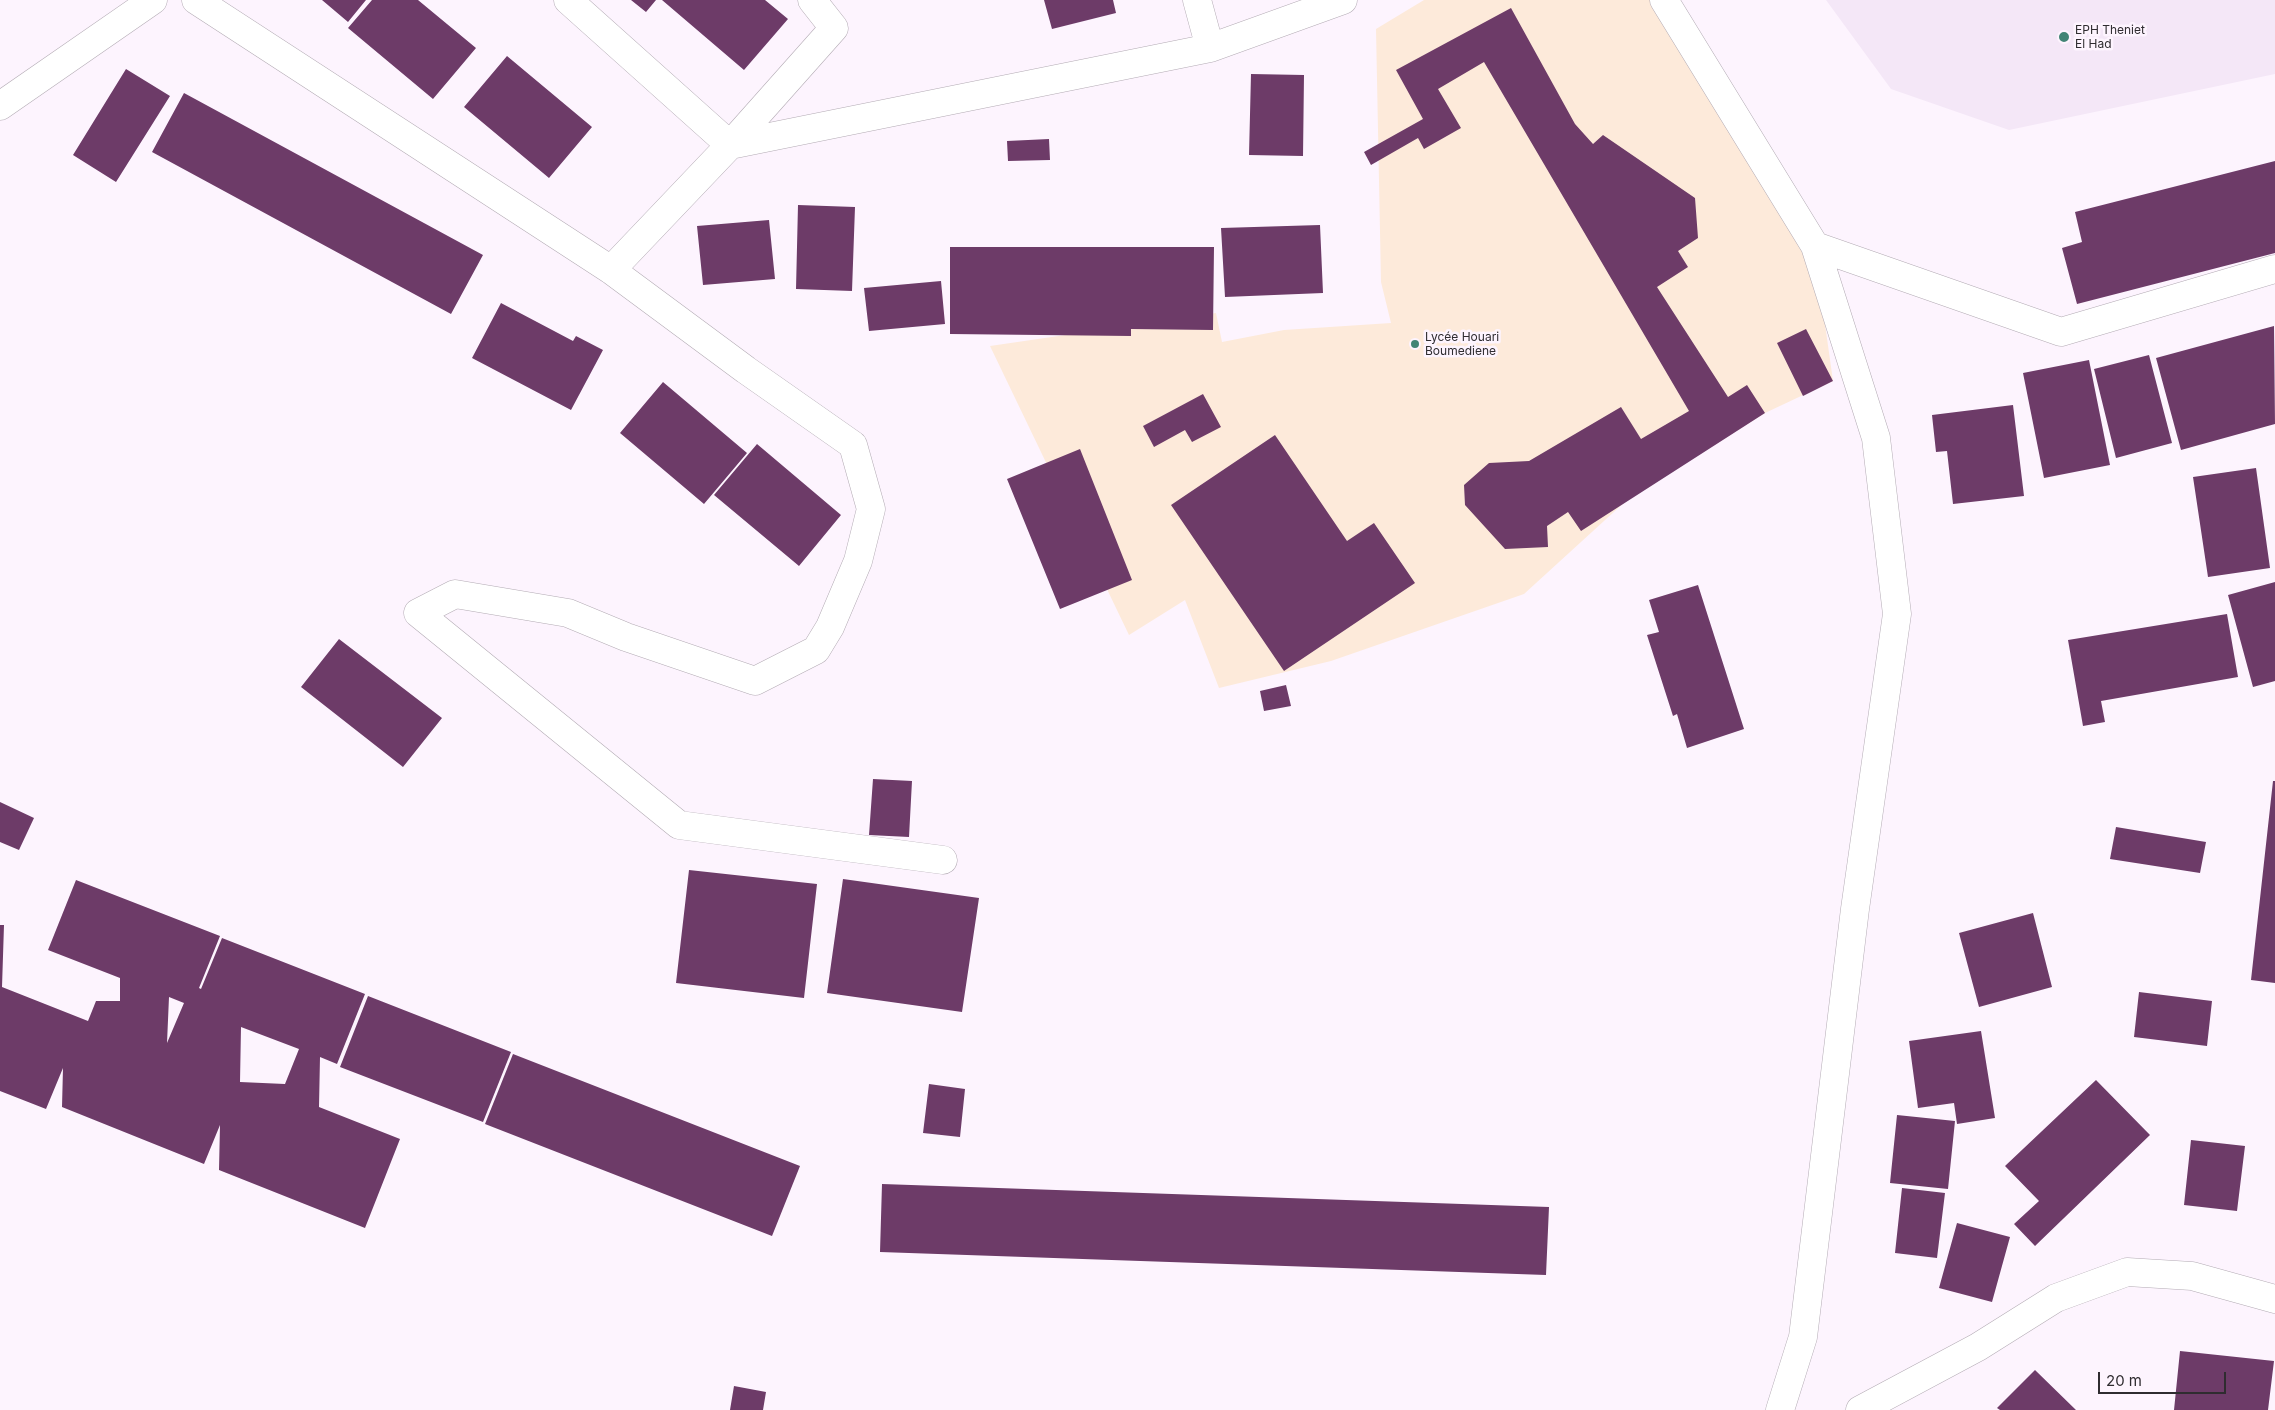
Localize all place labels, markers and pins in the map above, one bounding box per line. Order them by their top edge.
place label: EPH Theniet El Had [2075,23,2145,51]
marker: EPH Theniet El Had [2057,30,2071,44]
place label: Lycée Houari Boumediene [1425,330,1499,358]
marker: Lycée Houari Boumediene [1409,338,1421,350]

